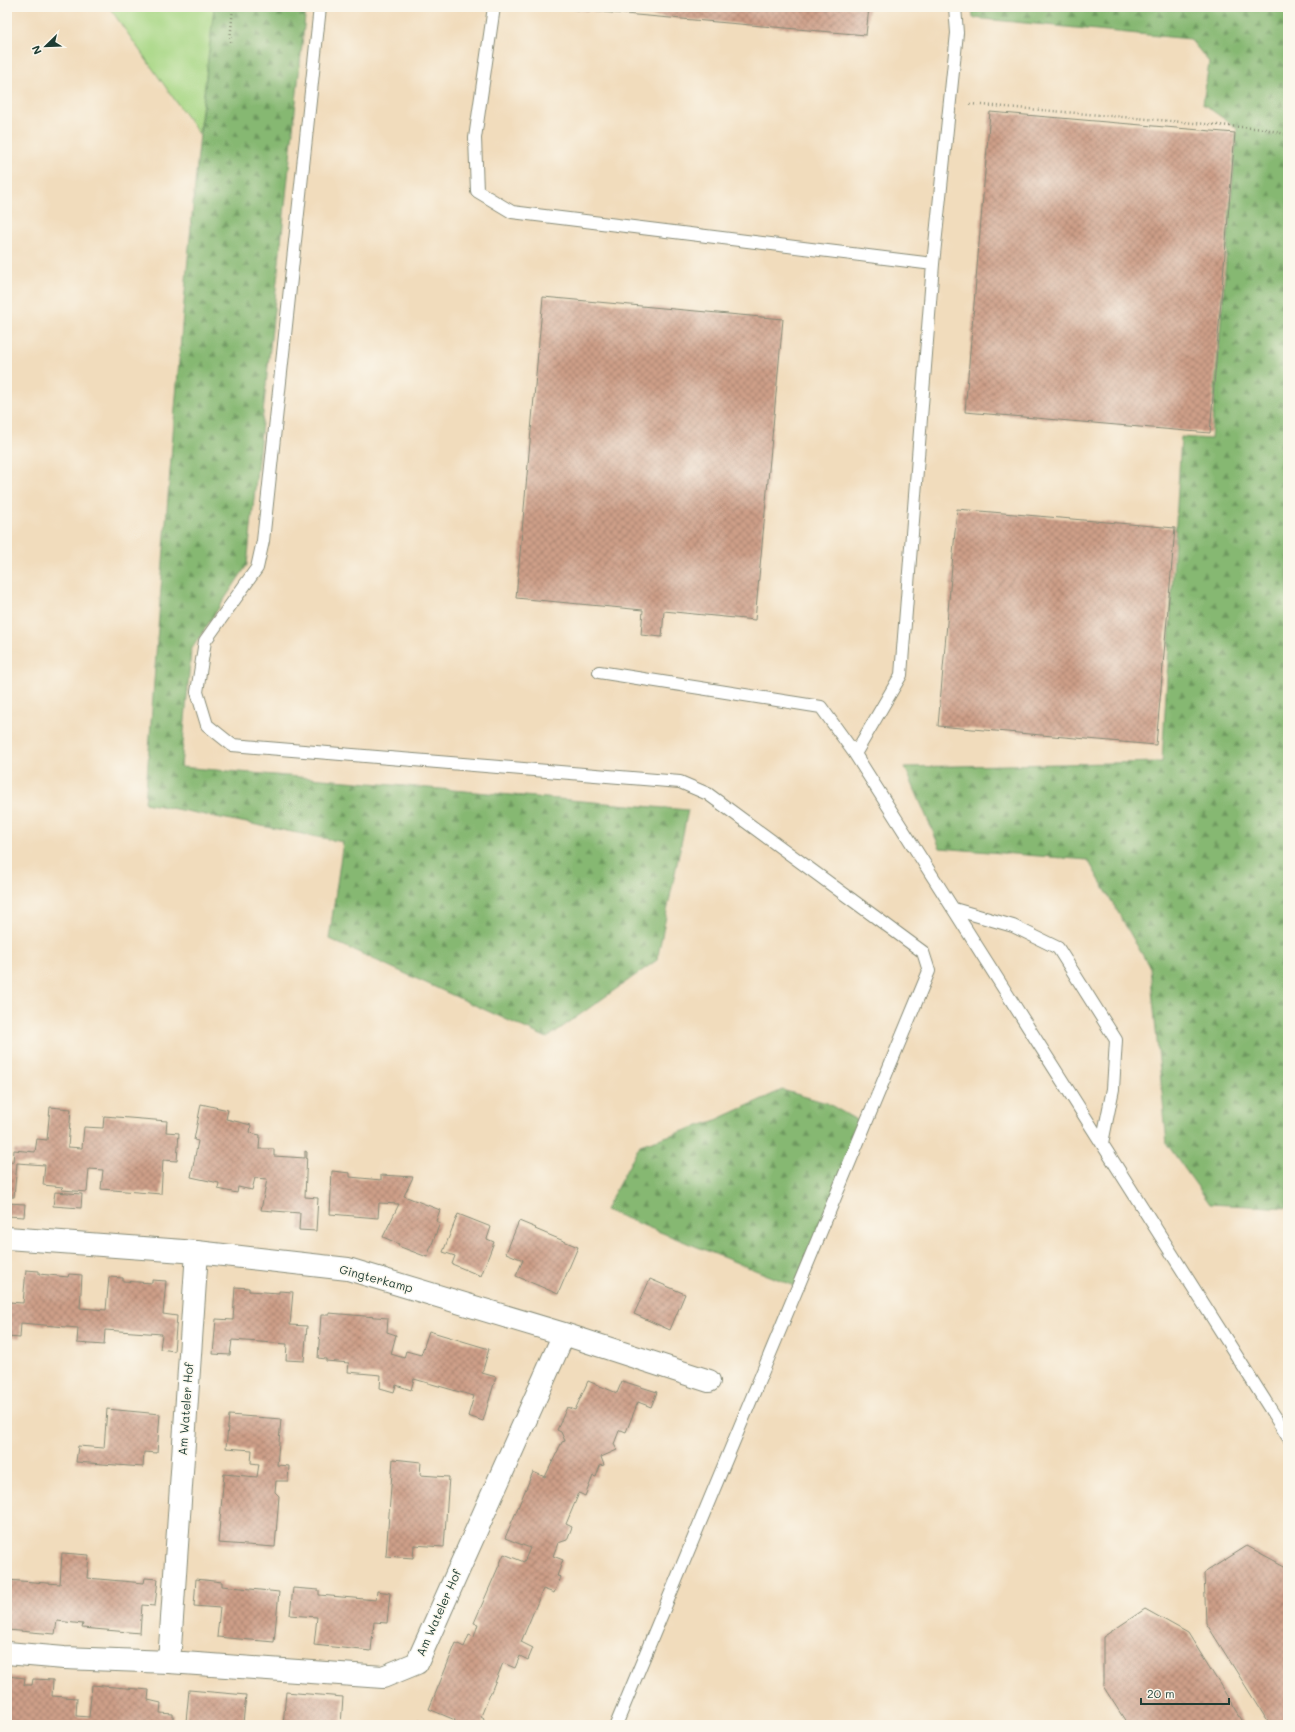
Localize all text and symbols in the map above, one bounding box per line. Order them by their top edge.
north arrow [26,26,66,66]
text: N [28,43,45,57]
street label: Gingterkamp [338,1261,415,1296]
street label: Am Wateler Hof [174,1362,196,1456]
street label: Am Wateler Hof [412,1567,464,1658]
scale bar [1141,1680,1229,1706]
text: 20 m [1147,1685,1175,1701]

